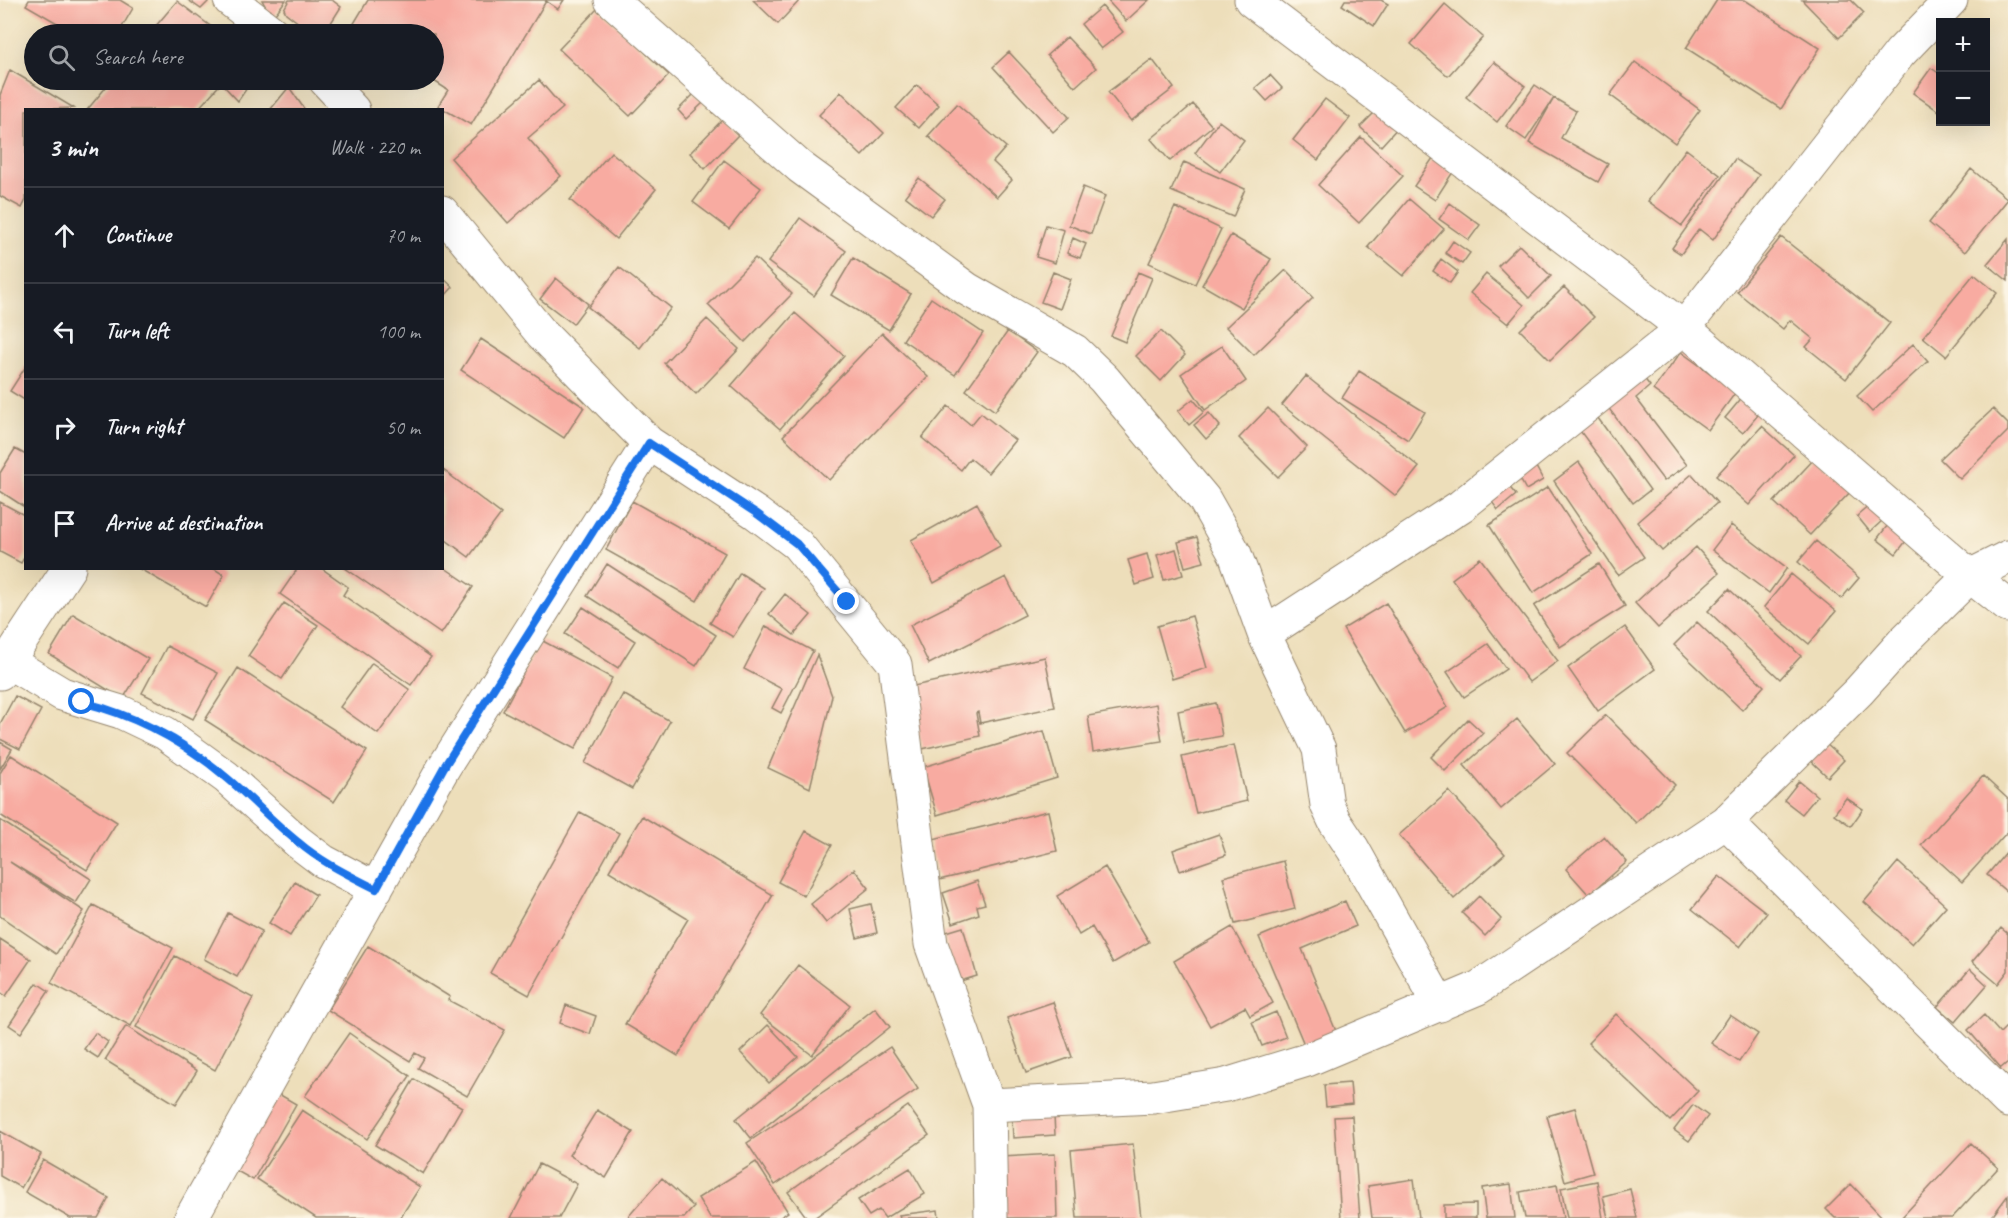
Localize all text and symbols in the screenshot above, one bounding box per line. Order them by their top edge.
map controls [1936,18,1990,126]
button: + [1936,18,1990,72]
search box [24,24,444,90]
icon: search [45,41,78,74]
text: Search here [93,43,183,71]
button: − [1936,72,1990,126]
text: 3 min [48,131,98,164]
text: Walk · 220 m [330,135,420,160]
icon: ahead [48,219,81,252]
text: Continue [105,221,171,249]
text: 70 m [386,223,420,248]
icon: left [48,315,81,348]
text: Turn left [105,317,169,345]
text: 100 m [377,319,420,344]
icon: right [48,411,81,444]
text: Turn right [105,413,182,441]
text: 50 m [386,415,420,440]
icon: arrive [48,507,81,540]
text: Arrive at destination [105,509,262,537]
route end [833,588,859,614]
route start [68,688,94,714]

